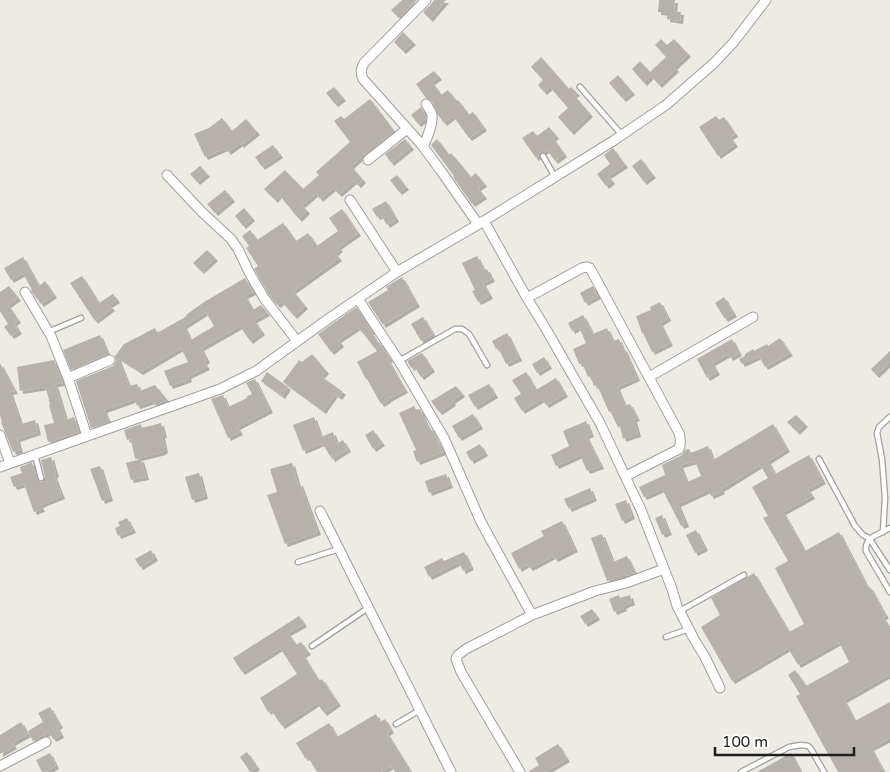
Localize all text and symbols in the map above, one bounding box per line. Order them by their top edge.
scale bar [715,724,854,756]
text: 100 m [722,733,768,751]

